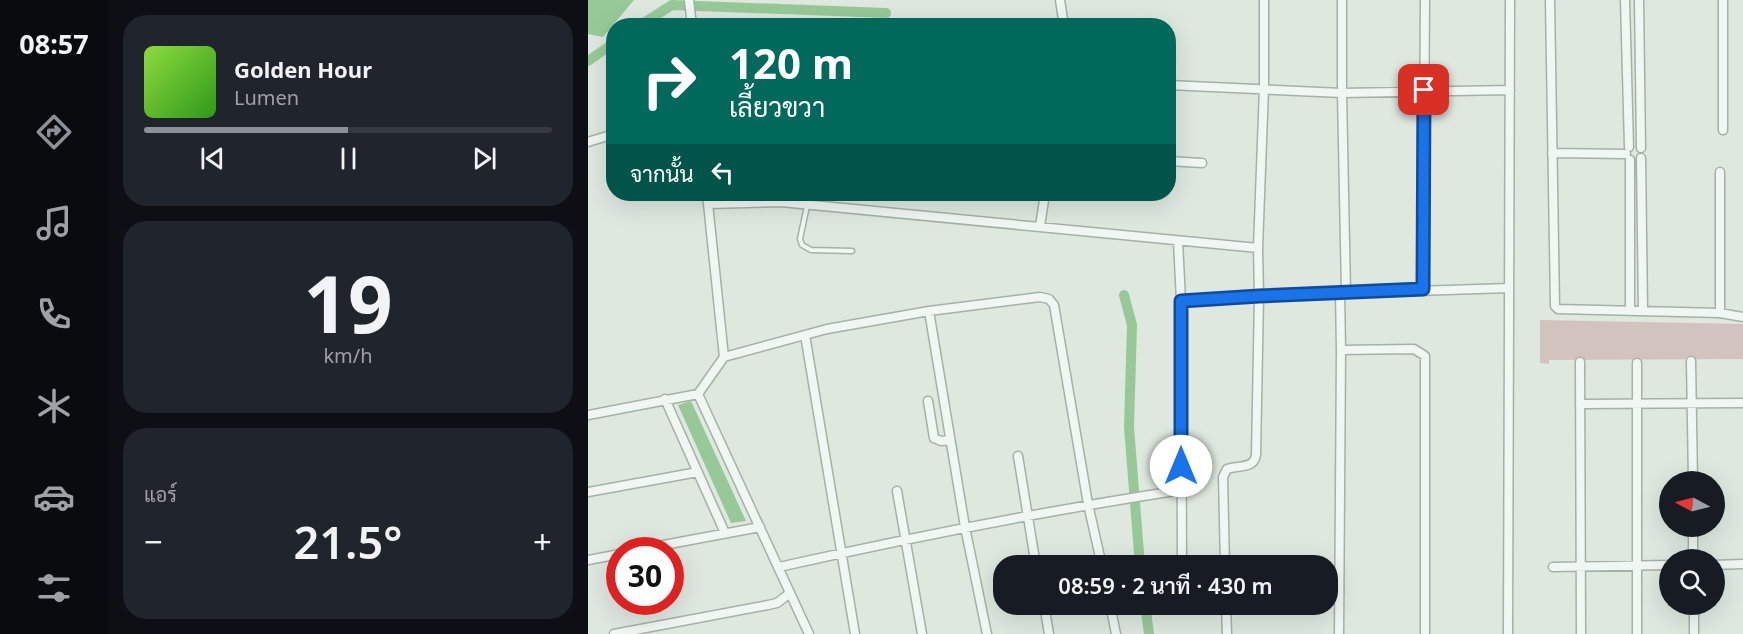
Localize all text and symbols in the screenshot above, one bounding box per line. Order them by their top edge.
text: 08:57 [19,25,89,62]
text: 120 m [729,34,853,91]
icon: right [630,42,708,120]
text: Golden Hour [234,54,372,84]
pin [1398,64,1449,115]
icon: arrive [1407,73,1440,106]
text: Lumen [234,84,299,111]
text: เลี้ยวขวา [729,88,825,125]
icon: directions [33,111,75,153]
icon: previous [196,142,229,175]
icon: pause [332,142,365,175]
icon: next [468,142,501,175]
icon: left [706,156,739,189]
text: จากนั้น [630,158,694,188]
icon: music [33,202,75,244]
text: 19 [303,250,393,356]
icon: phone [33,293,75,335]
text: km/h [323,342,373,369]
icon: climate [33,385,75,427]
position arrow [1149,434,1213,498]
north arrow [1659,471,1725,537]
map controls [1659,471,1725,615]
icon: car [33,476,75,518]
text: แอร์ [144,481,177,508]
text: 21.5° [294,511,402,572]
text: − [144,519,163,564]
text: + [533,519,552,564]
speed limit sign: 30 [606,537,684,615]
button: search [1659,549,1725,615]
icon: filters [33,567,75,609]
text: 08:59 · 2 นาที · 430 m [1058,570,1273,600]

